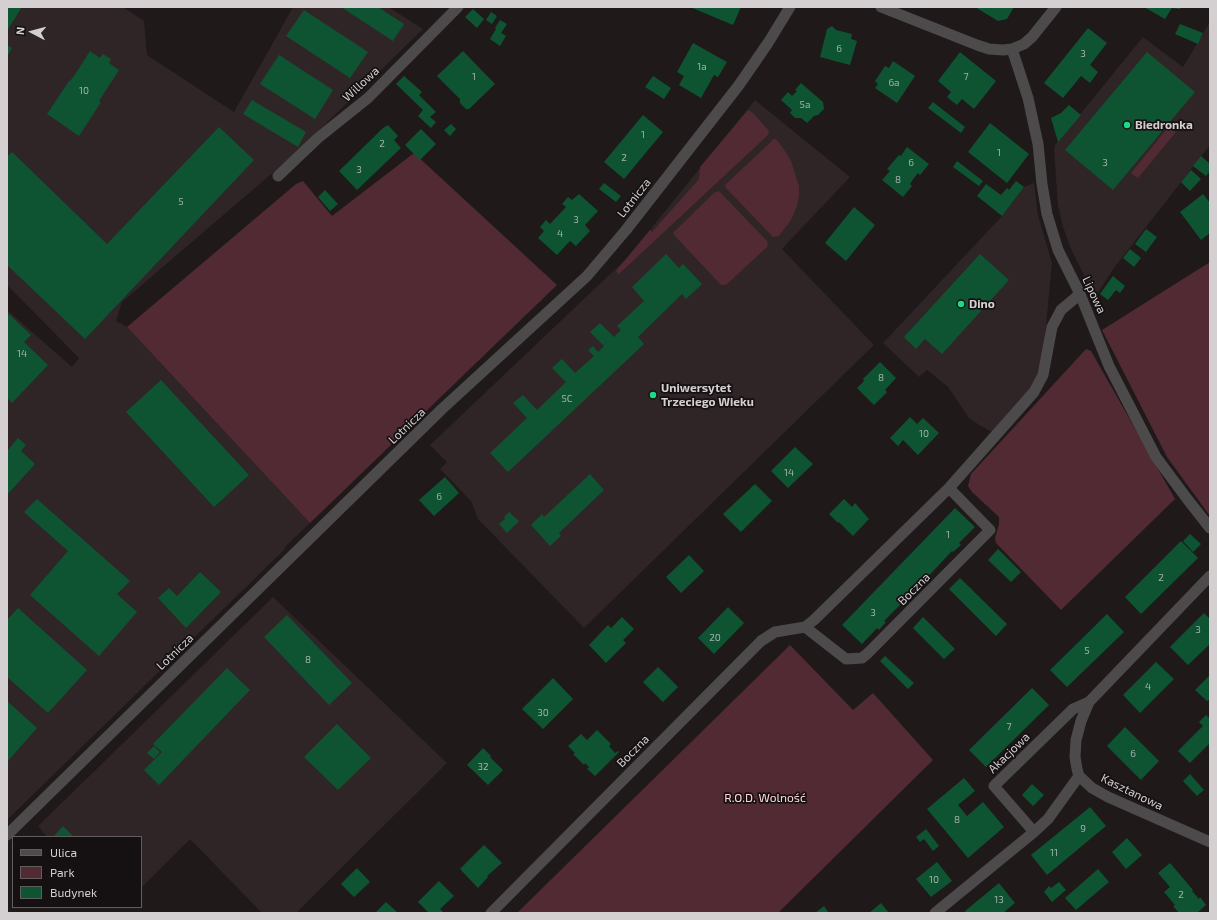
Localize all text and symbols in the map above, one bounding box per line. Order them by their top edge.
north arrow [12,12,52,52]
text: N [13,26,26,35]
house number: 6 [836,43,842,55]
house number: 3 [1080,48,1086,60]
house number: 1a [697,61,707,73]
street label: Willowa [340,63,382,105]
house number: 1 [472,71,476,83]
house number: 7 [963,71,969,83]
house number: 6a [888,77,900,89]
house number: 10 [79,85,89,97]
house number: 5a [800,99,810,111]
place label: Biedronka [1135,118,1193,132]
marker: Biedronka [1122,120,1132,130]
house number: 1 [641,129,645,141]
house number: 2 [379,138,385,150]
house number: 1 [997,147,1001,159]
house number: 2 [621,152,627,164]
house number: 6 [908,157,914,169]
house number: 3 [1102,157,1108,169]
house number: 3 [356,164,362,176]
house number: 8 [895,174,901,186]
street label: Lotnicza [614,175,654,221]
house number: 5 [178,196,184,208]
house number: 3 [573,214,579,226]
house number: 4 [557,228,563,240]
street label: Lipowa [1079,274,1109,316]
place label: Dino [969,297,995,311]
marker: Dino [956,299,966,309]
house number: 14 [17,348,27,360]
house number: 8 [878,372,884,384]
place label: Uniwersytet Trzeciego Wieku [661,381,754,409]
marker: Uniwersytet Trzeciego Wieku [648,390,658,400]
house number: 5C [561,393,573,405]
street label: Lotnicza [385,405,429,447]
house number: 10 [919,428,929,440]
house number: 14 [784,467,794,479]
house number: 6 [436,491,442,503]
house number: 1 [946,529,950,541]
street label: Boczna [895,570,933,608]
house number: 2 [1158,572,1164,584]
house number: 3 [870,607,876,619]
house number: 3 [1195,624,1201,636]
street label: Lotnicza [153,631,197,673]
house number: 20 [709,632,721,644]
house number: 5 [1084,645,1090,657]
house number: 8 [305,654,311,666]
house number: 4 [1145,681,1151,693]
house number: 30 [537,707,549,719]
house number: 7 [1006,721,1012,733]
street label: Akacjowa [985,730,1033,776]
street label: Boczna [614,732,652,770]
house number: 6 [1130,748,1136,760]
house number: 32 [477,761,489,773]
street label: Kasztanowa [1099,771,1165,813]
park label: R.O.D. Wolność [724,791,806,805]
house number: 8 [954,814,960,826]
house number: 9 [1080,823,1086,835]
legend [12,836,142,908]
text: Ulica [50,845,77,859]
house number: 11 [1050,847,1058,859]
text: Park [50,865,75,879]
house number: 10 [929,874,939,886]
text: Budynek [50,885,97,899]
house number: 2 [1178,889,1184,901]
house number: 13 [994,894,1004,906]

